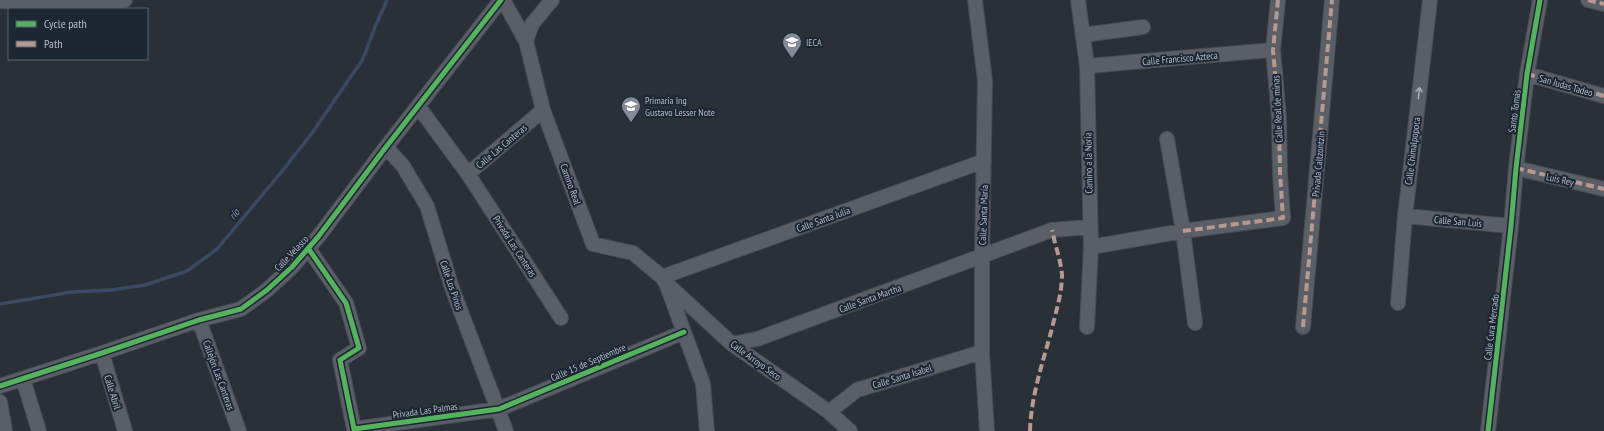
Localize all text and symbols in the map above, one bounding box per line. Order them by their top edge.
legend [8,8,148,60]
text: Cycle path [44,16,87,31]
school or university icon: IECA [781,31,803,59]
text: Path [44,36,62,51]
place label: IECA [806,36,822,49]
street label: Calle Francisco Azteca [1142,49,1218,68]
street label: San Judas Tadeo [1537,72,1594,99]
street label: Calle Real de minas [1269,74,1286,143]
one-way arrow [1415,87,1423,100]
street label: Santo Tomás [1505,88,1524,133]
place label: Primaria Ing Gustavo Lesser Note [645,94,715,119]
school or university icon: Primaria Ing Gustavo Lesser Note [620,95,642,123]
street label: Calle Chimalpopoca [1402,116,1423,186]
street label: Calle Las Canteras [473,121,530,171]
street label: Privada Caltzontzin [1309,131,1328,198]
street label: Camino a la Noria [1081,132,1096,194]
street label: Camino Real [557,162,584,207]
street label: Luis Rey [1545,170,1575,189]
street label: Calle Santa María [976,185,991,245]
street label: Calle Santa Julia [795,204,852,235]
water label: río [225,205,243,222]
street label: Privada Las Canteras [490,213,540,280]
street label: Calle San Luis [1433,213,1483,230]
street label: Calle Velasco [271,233,311,274]
street label: Calle Los Pinos [437,259,466,312]
street label: Calle Santa Martha [837,281,903,316]
street label: Calle Cura Mercado [1481,293,1502,361]
street label: Callejón Las Canteras [200,338,237,413]
street label: Calle Arroyo Seco [728,338,784,383]
street label: Calle 15 de Septiembre [549,341,628,384]
street label: Calle Santa Isabel [871,361,934,392]
street label: Calle Abril [101,373,124,412]
street label: Privada Las Palmas [392,399,459,421]

